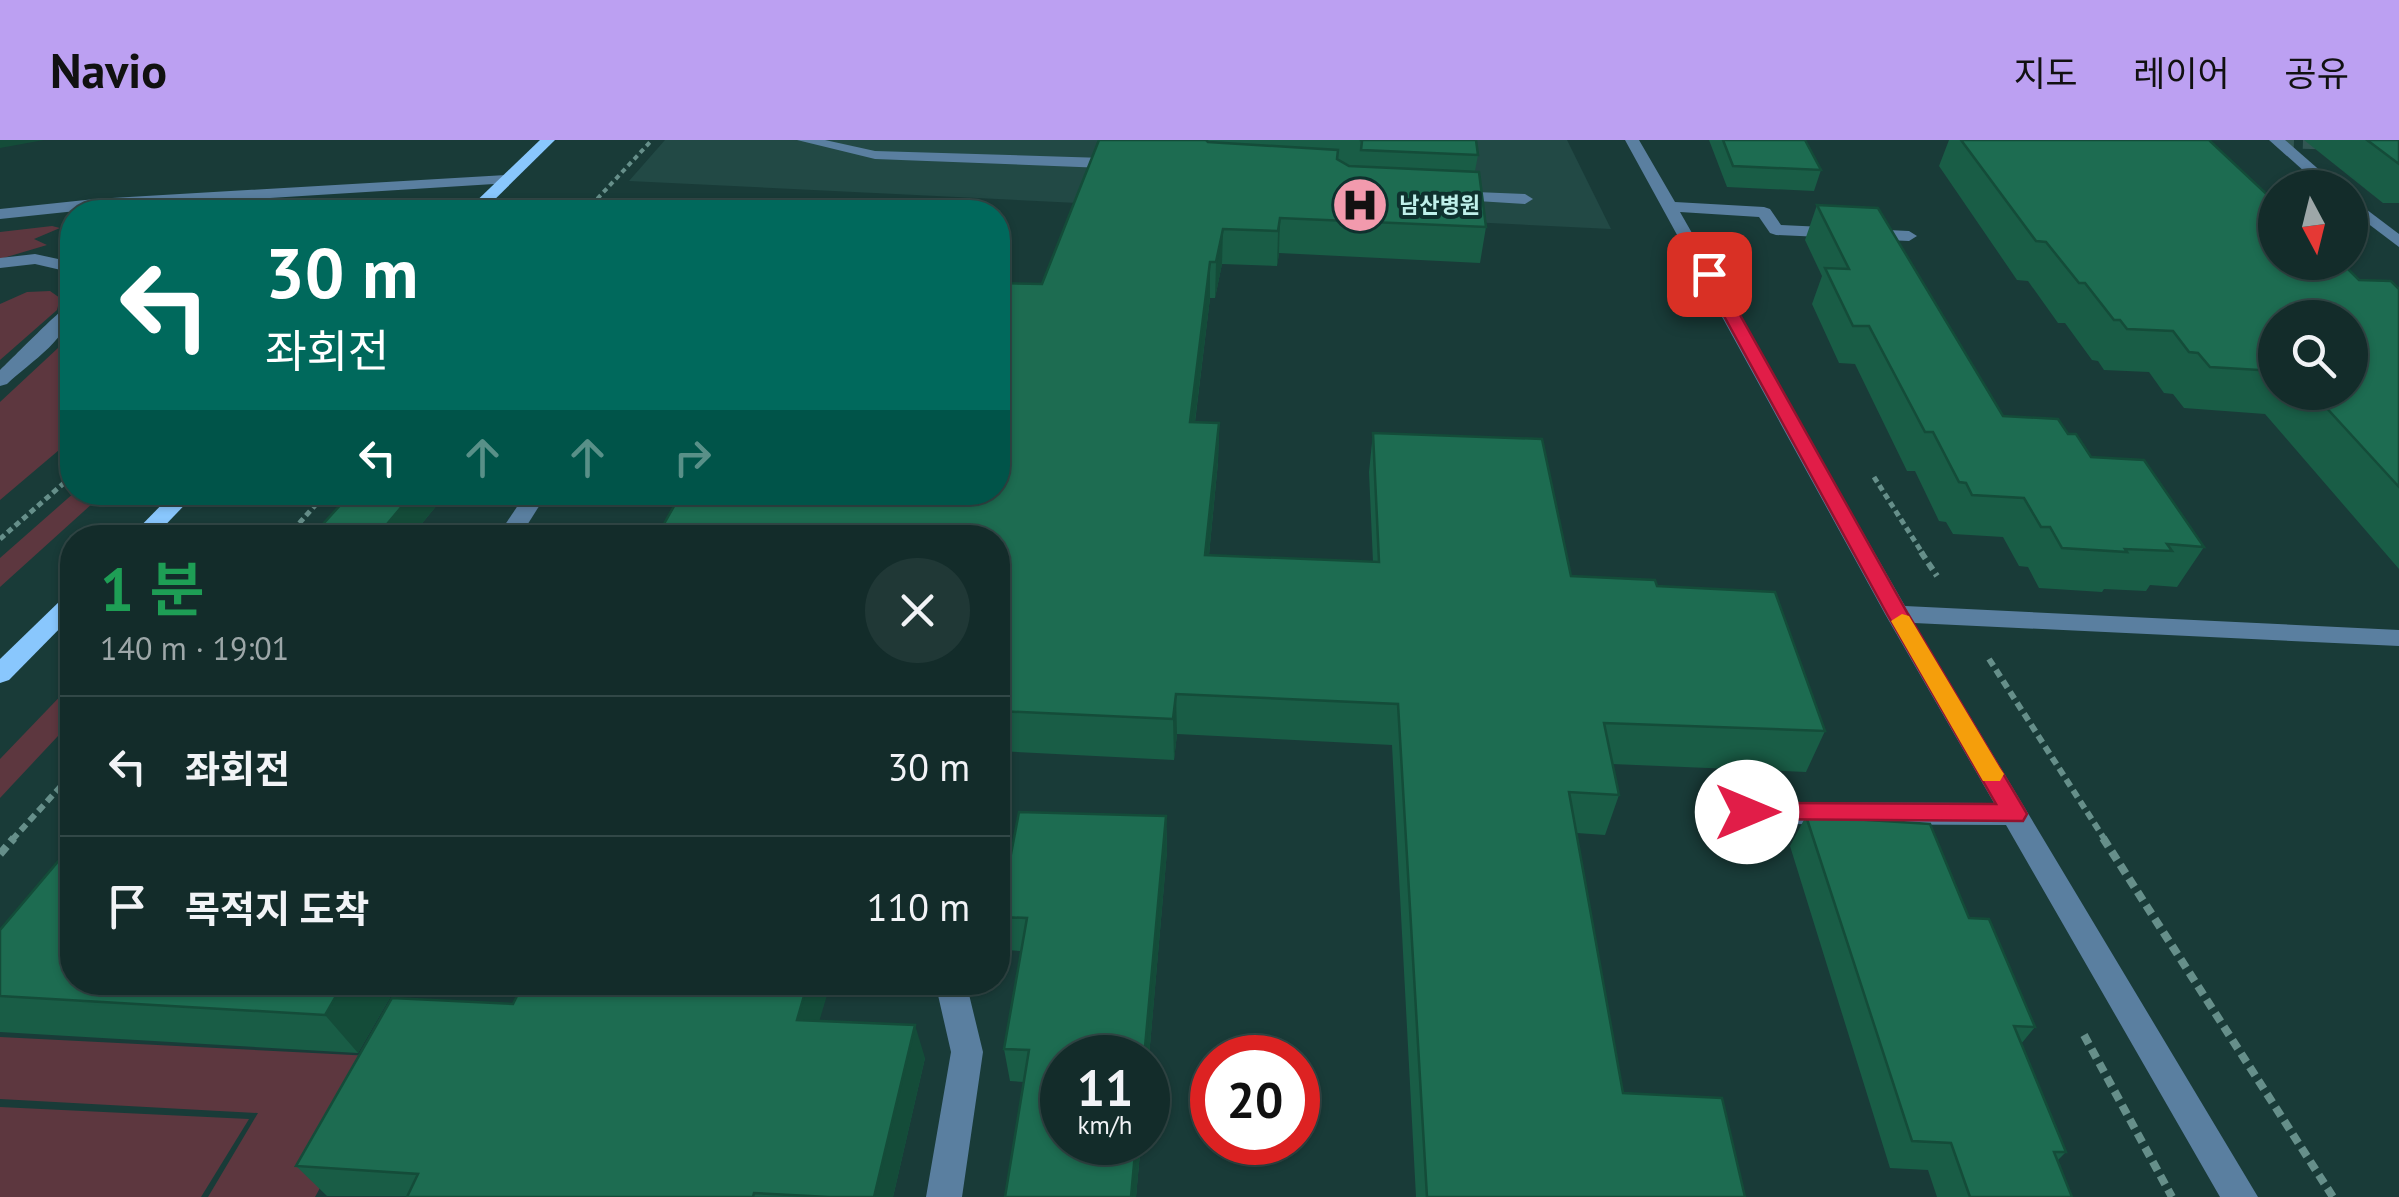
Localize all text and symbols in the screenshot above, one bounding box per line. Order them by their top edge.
text: Navio [50,39,167,101]
text: 지도 [2014,50,2078,96]
text: 레이어 [2133,50,2230,96]
text: 공유 [2285,50,2349,96]
north arrow [2258,170,2368,280]
map controls [2258,170,2368,410]
hospital icon: 남산병원 [1330,175,1390,235]
place label: 남산병원 [1399,191,1480,219]
text: 30 m [265,227,418,317]
pin [1667,232,1752,317]
icon: left [100,240,230,370]
icon: arrive [1682,247,1737,302]
button: search [2258,300,2368,410]
text: 좌회전 [265,321,389,379]
icon: left [350,430,405,485]
icon: ahead [455,430,510,485]
icon: ahead [560,430,615,485]
icon: right [665,430,720,485]
text: 1 분 [100,550,204,628]
button: close [865,558,970,663]
text: 140 m · 19:01 [100,627,289,669]
icon: left [100,739,155,794]
text: 30 m [888,742,970,791]
text: 좌회전 [185,744,290,793]
position arrow [1695,760,1799,864]
icon: arrive [100,879,155,934]
text: 110 m [867,882,970,931]
text: 목적지 도착 [185,884,369,933]
speed limit sign: 20 [1190,1035,1320,1165]
text: 11 [1077,1055,1133,1120]
text: km/h [1078,1109,1132,1141]

